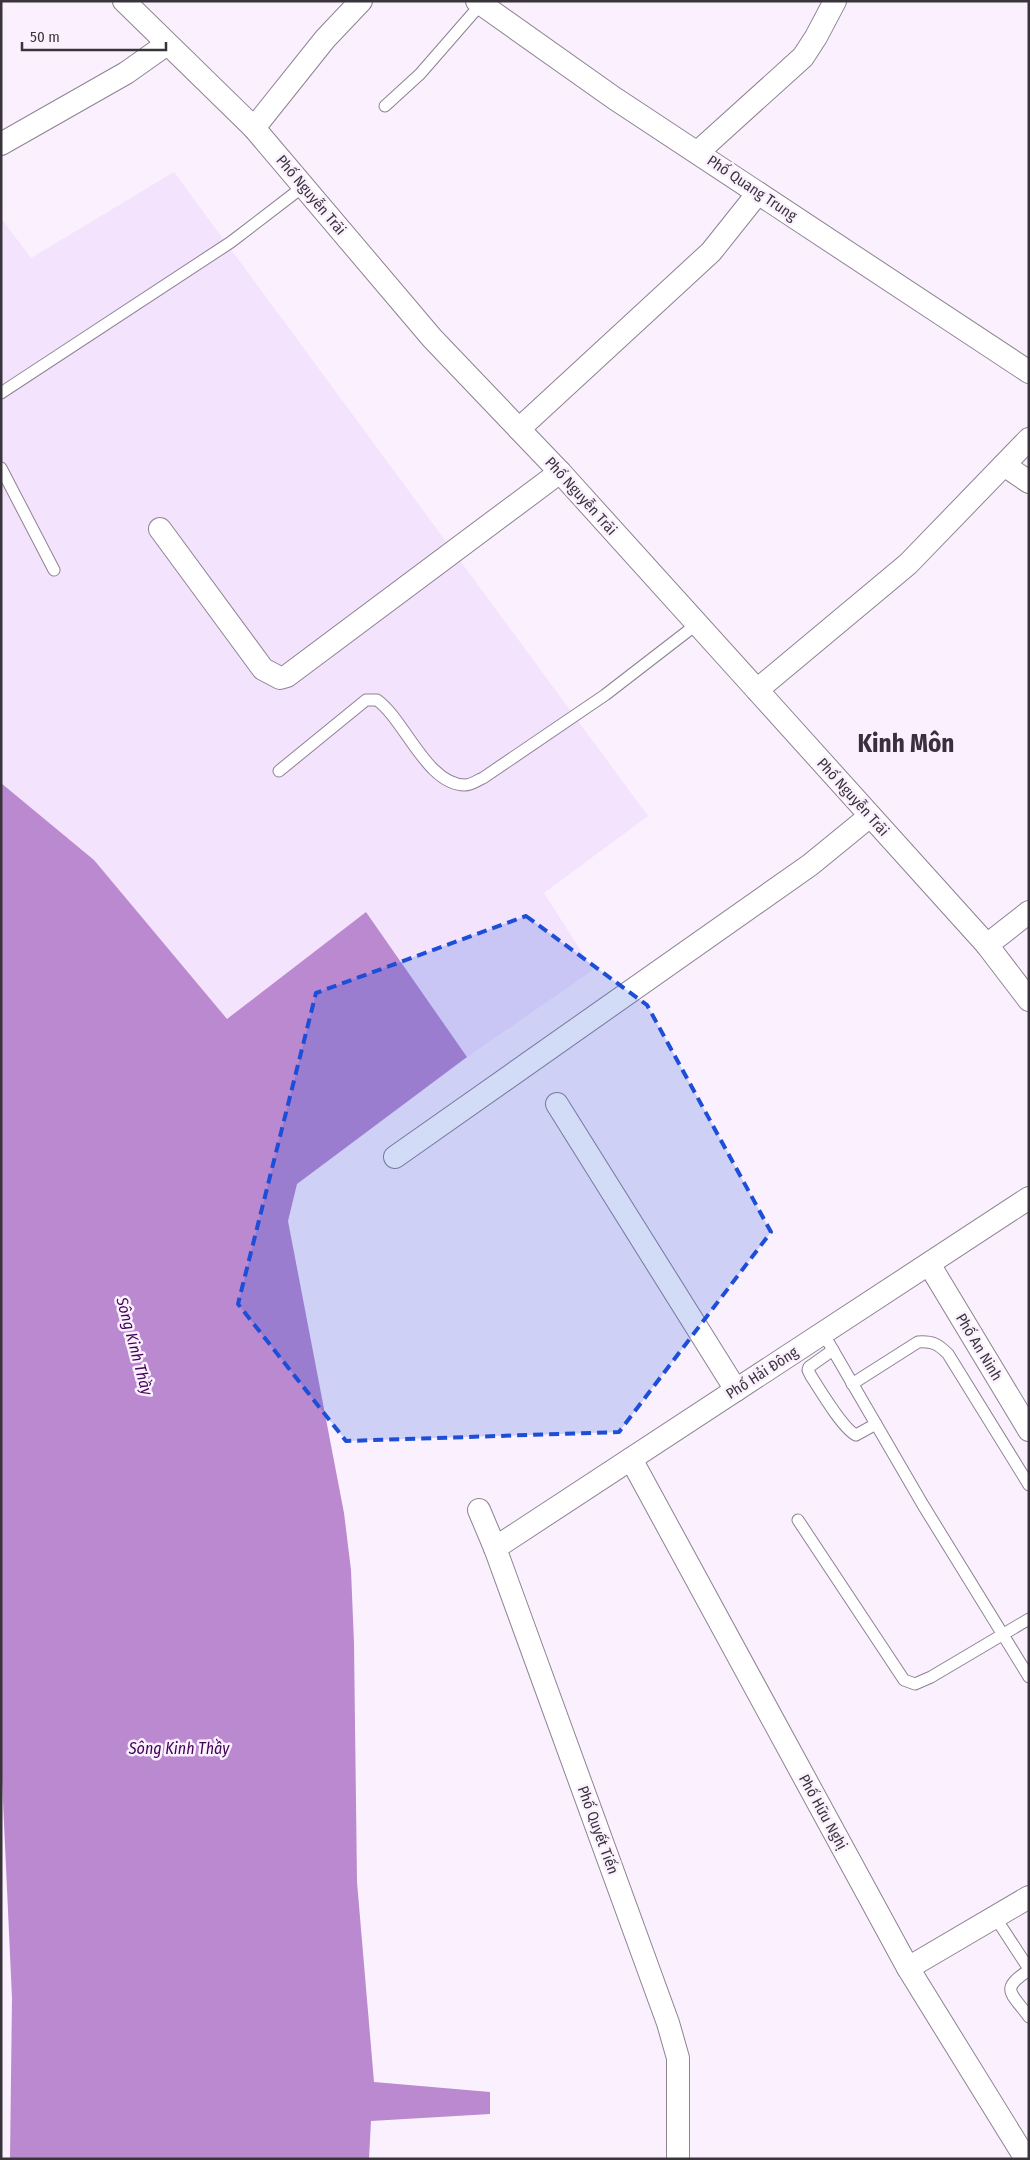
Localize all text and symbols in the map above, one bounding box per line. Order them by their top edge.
scale bar [22,20,166,52]
text: 50 m [30,28,60,46]
street label: Phố Nguyễn Trãi [272,151,350,239]
street label: Phố Quang Trung [704,151,800,225]
street label: Phố Nguyễn Trãi [541,453,621,539]
district label: Kinh Môn [858,729,954,759]
street label: Phố Nguyễn Trãi [813,754,893,840]
water label: Sông Kinh Thầy [112,1294,158,1398]
street label: Phố An Ninh [952,1310,1006,1384]
street label: Phố Hải Đông [723,1343,801,1403]
water label: Sông Kinh Thầy [128,1738,230,1758]
street label: Phố Hữu Nghị [795,1771,851,1853]
street label: Phố Quyết Tiến [574,1783,622,1877]

